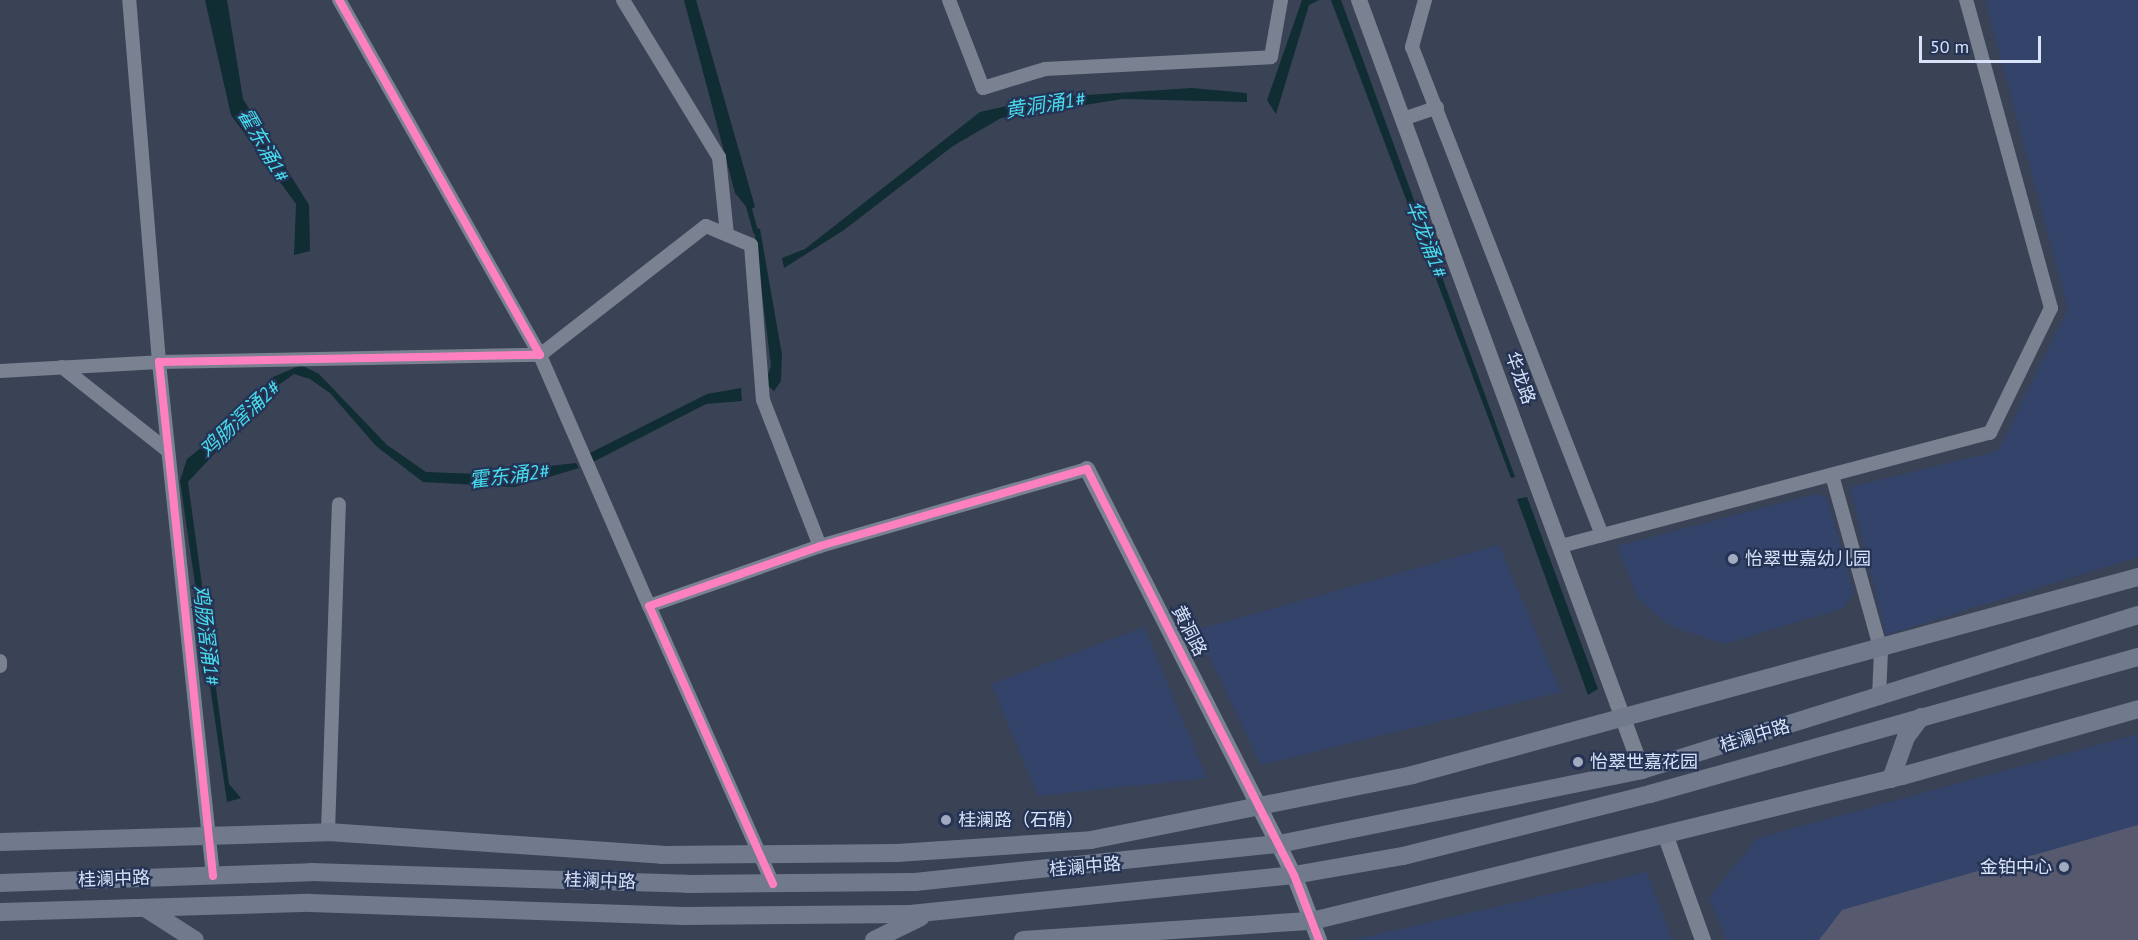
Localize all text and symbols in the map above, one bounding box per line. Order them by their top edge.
scale bar [1922,24,2044,62]
text: 50 m [1930,35,1969,58]
water label: 黄洞涌1# [1003,87,1087,123]
water label: 霍东涌1# [232,104,294,186]
water label: 华龙涌1# [1400,197,1452,281]
street label: 华龙路 [1501,349,1539,407]
water label: 鸡肠滘涌2# [195,376,285,462]
water label: 霍东涌2# [467,459,551,493]
place label: 怡翠世嘉幼儿园 [1745,548,1871,570]
marker: 怡翠世嘉幼儿园 [1726,552,1740,566]
water label: 鸡肠滘涌1# [188,584,224,686]
street label: 黄洞路 [1167,602,1211,660]
street label: 桂澜中路 [1717,715,1793,757]
place label: 怡翠世嘉花园 [1590,751,1698,773]
marker: 怡翠世嘉花园 [1571,755,1585,769]
place label: 桂澜路（石𬒔） [958,809,1084,831]
marker: 桂澜路（石𬒔） [939,813,953,827]
street label: 桂澜中路 [1048,853,1122,881]
place label: 金铂中心 [1980,856,2052,878]
marker: 金铂中心 [2057,860,2071,874]
street label: 桂澜中路 [78,867,150,891]
street label: 桂澜中路 [564,869,636,893]

